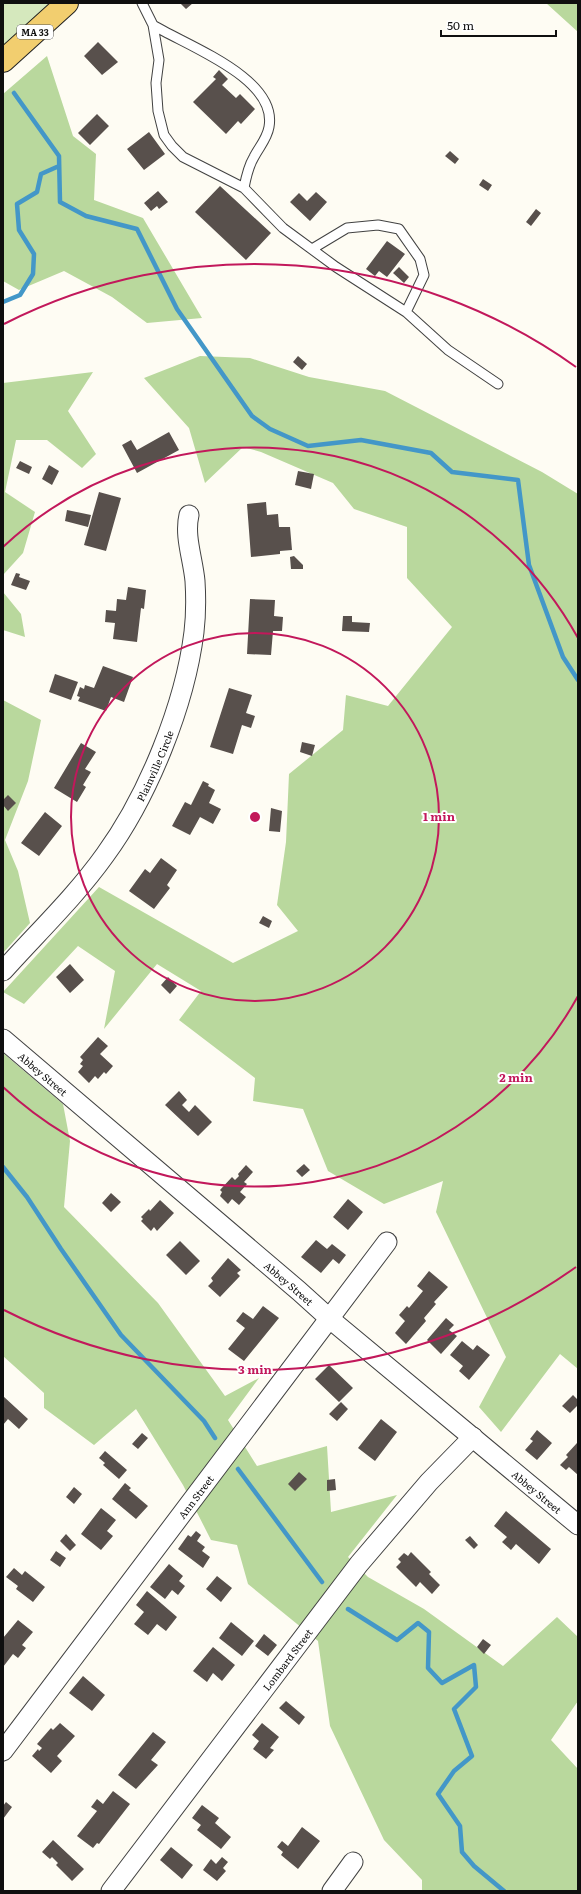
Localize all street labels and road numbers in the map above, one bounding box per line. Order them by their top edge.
road number: MA 33 [17,25,53,39]
street label: Plainville Circle [132,728,176,804]
street label: Abbey Street [15,1048,71,1099]
street label: Abbey Street [261,1257,317,1308]
street label: Abbey Street [509,1466,565,1516]
street label: Ann Street [174,1471,216,1521]
street label: Lombard Street [258,1625,315,1693]

